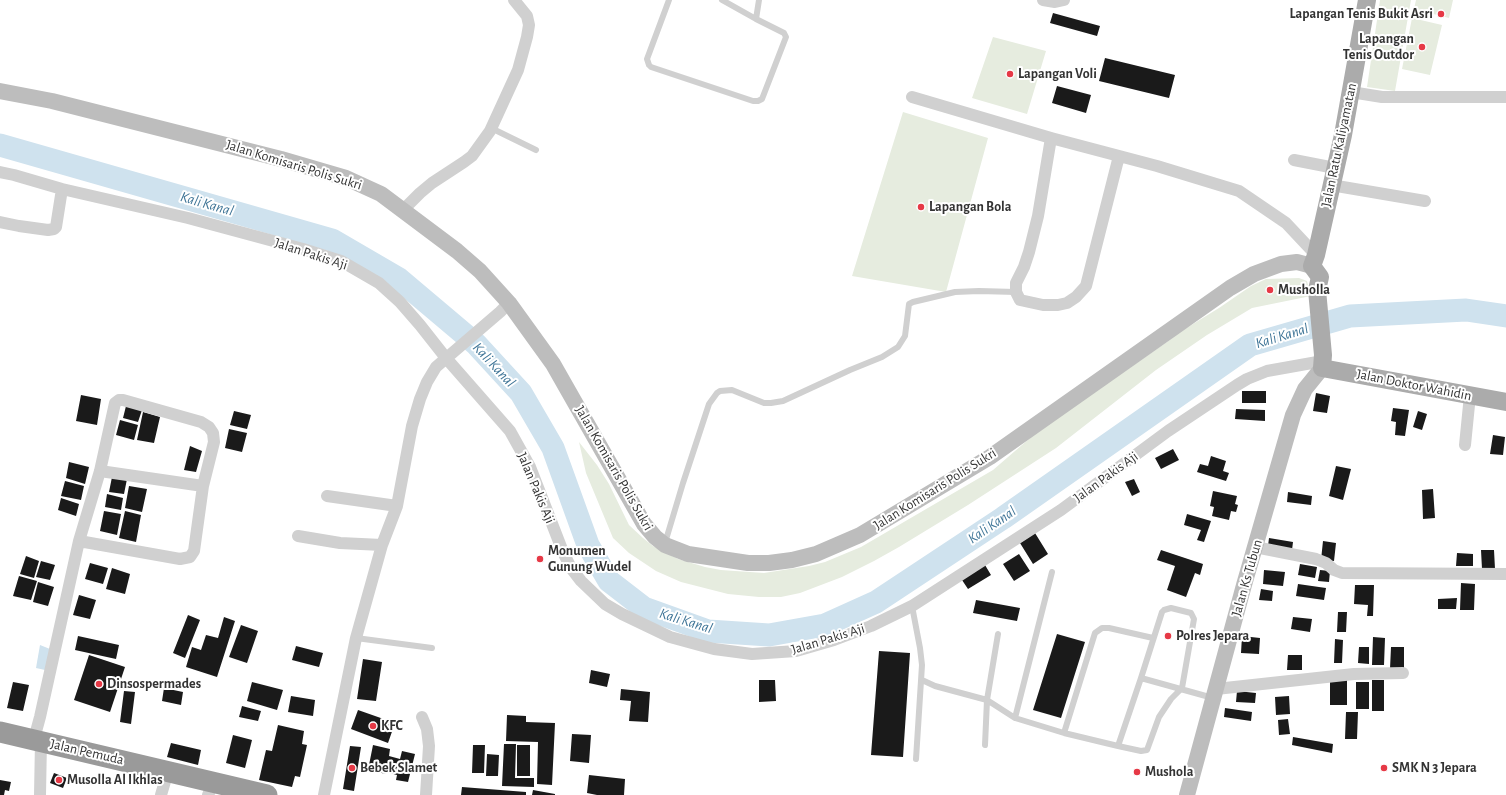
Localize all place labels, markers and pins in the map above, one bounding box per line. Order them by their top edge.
place label: Lapangan Tenis Bukit Asri [1289,6,1433,22]
marker: Lapangan Tenis Bukit Asri [1436,9,1446,19]
place label: Lapangan Tenis Outdor [1343,31,1414,64]
marker: Lapangan Tenis Outdor [1417,42,1427,52]
place label: Lapangan Voli [1018,66,1097,82]
marker: Lapangan Voli [1005,69,1015,79]
place label: Lapangan Bola [929,199,1011,215]
marker: Lapangan Bola [916,202,926,212]
place label: Musholla [1278,282,1330,298]
marker: Musholla [1265,285,1275,295]
place label: Monumen Gunung Wudel [548,543,631,576]
marker: Monumen Gunung Wudel [535,554,545,564]
place label: Polres Jepara [1176,628,1249,644]
marker: Polres Jepara [1163,631,1173,641]
place label: Dinsospermades [107,676,201,692]
marker: Dinsospermades [94,679,104,689]
place label: KFC [381,718,403,734]
marker: KFC [368,721,378,731]
place label: Bebek Slamet [360,760,437,776]
place label: SMK N 3 Jepara [1392,760,1477,776]
marker: Bebek Slamet [347,763,357,773]
marker: SMK N 3 Jepara [1379,763,1389,773]
place label: Mushola [1145,764,1193,780]
marker: Mushola [1132,767,1142,777]
place label: Musolla Al Ikhlas [67,772,163,788]
marker: Musolla Al Ikhlas [54,775,64,785]

